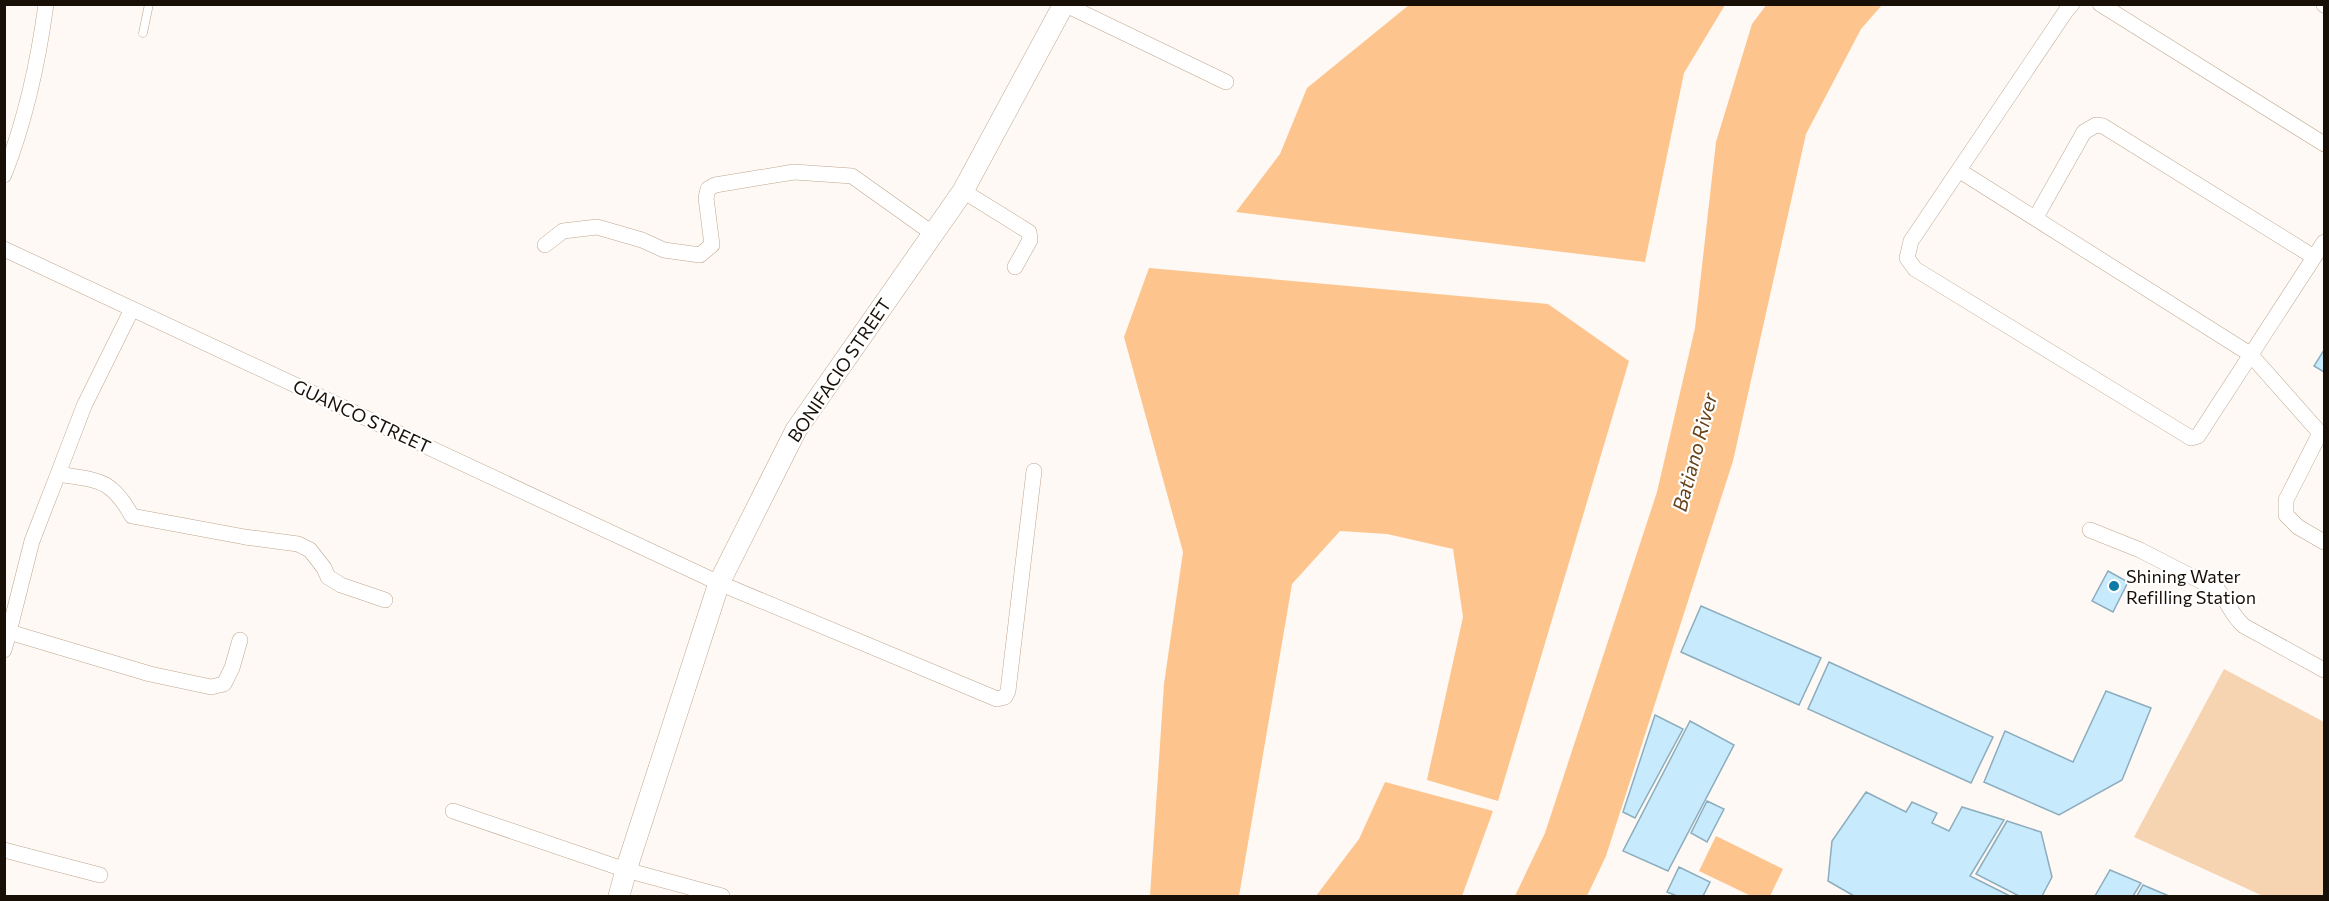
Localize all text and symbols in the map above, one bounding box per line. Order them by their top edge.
street label: BONIFACIO STREET [783,294,895,446]
street label: GUANCO STREET [290,375,434,457]
water label: Batiano River [1667,389,1722,514]
place label: Shining Water Refilling Station [2126,565,2256,608]
marker: Shining Water Refilling Station [2107,579,2121,593]

